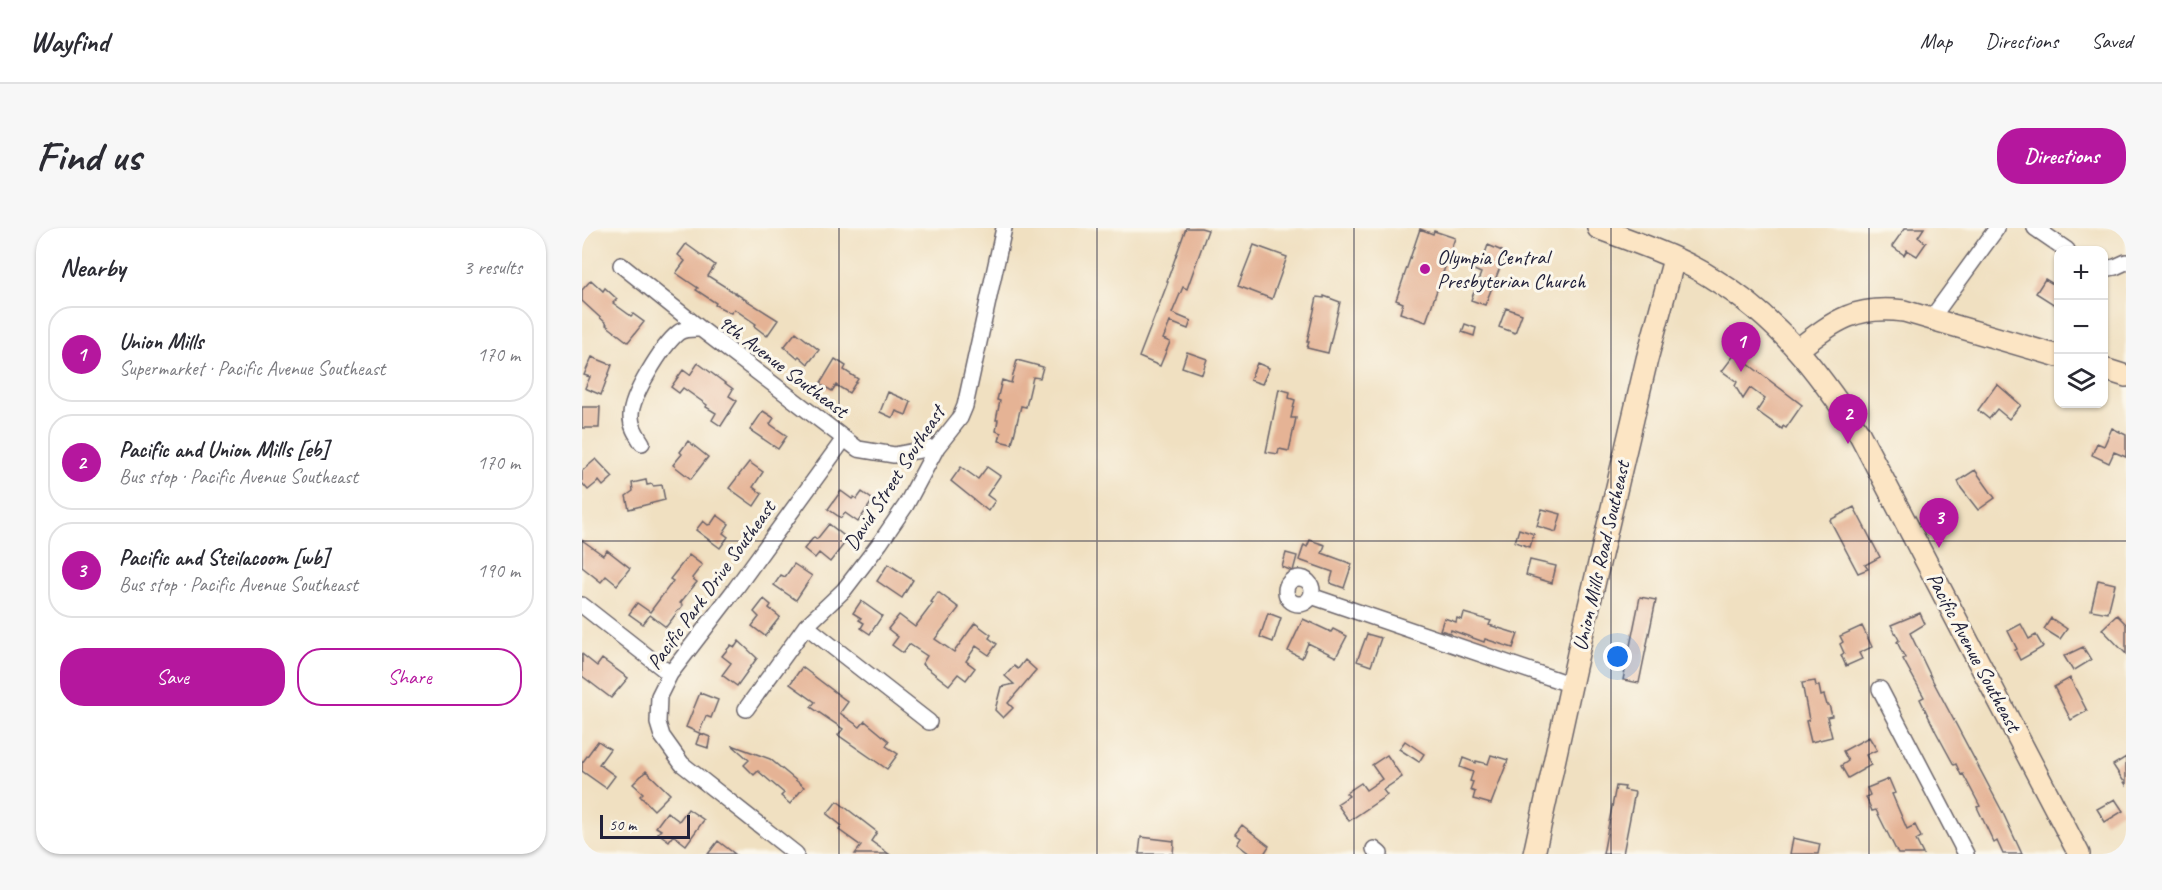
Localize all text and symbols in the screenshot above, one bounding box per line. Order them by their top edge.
text: Wayfind [30,24,109,59]
text: Map [1920,28,1952,54]
text: Directions [1985,28,2058,54]
text: Saved [2091,28,2132,54]
button: Directions [1997,128,2126,184]
text: Find us [36,130,141,183]
place label: Olympia Central Presbyterian Church [1437,244,1587,294]
map controls [2054,246,2108,408]
button: + [2054,246,2108,300]
text: Nearby [60,251,125,284]
text: 3 results [463,255,522,280]
marker: Olympia Central Presbyterian Church [1418,262,1432,276]
button: − [2054,300,2108,354]
street label: 9th Avenue Southeast [713,309,855,425]
pin: 1 [1722,322,1760,372]
text: Union Mills [119,328,203,356]
text: 1 [77,342,86,367]
text: 170 m [477,342,520,367]
button: layers [2054,354,2108,408]
text: Supermarket · Pacific Avenue Southeast [119,356,385,381]
pin: 2 [1828,394,1868,444]
street label: David Street Southeast [838,398,952,555]
text: Pacific and Union Mills [eb] [119,436,329,464]
text: 2 [77,450,86,475]
text: 170 m [477,450,520,475]
street label: Union Mills Road Southeast [1567,457,1636,653]
text: Bus stop · Pacific Avenue Southeast [119,464,358,489]
street label: Pacific Park Drive Southeast [641,494,782,674]
pin: 3 [1920,498,1958,548]
text: Pacific and Steilacoom [wb] [119,544,329,572]
text: 3 [77,558,86,583]
text: 190 m [477,558,520,583]
street label: Pacific Avenue Southeast [1921,568,2028,738]
text: Bus stop · Pacific Avenue Southeast [119,572,358,597]
your location [1603,642,1632,671]
button: Save [60,648,285,706]
button: Share [297,648,522,706]
scale bar [600,812,690,840]
text: 50 m [609,815,636,835]

